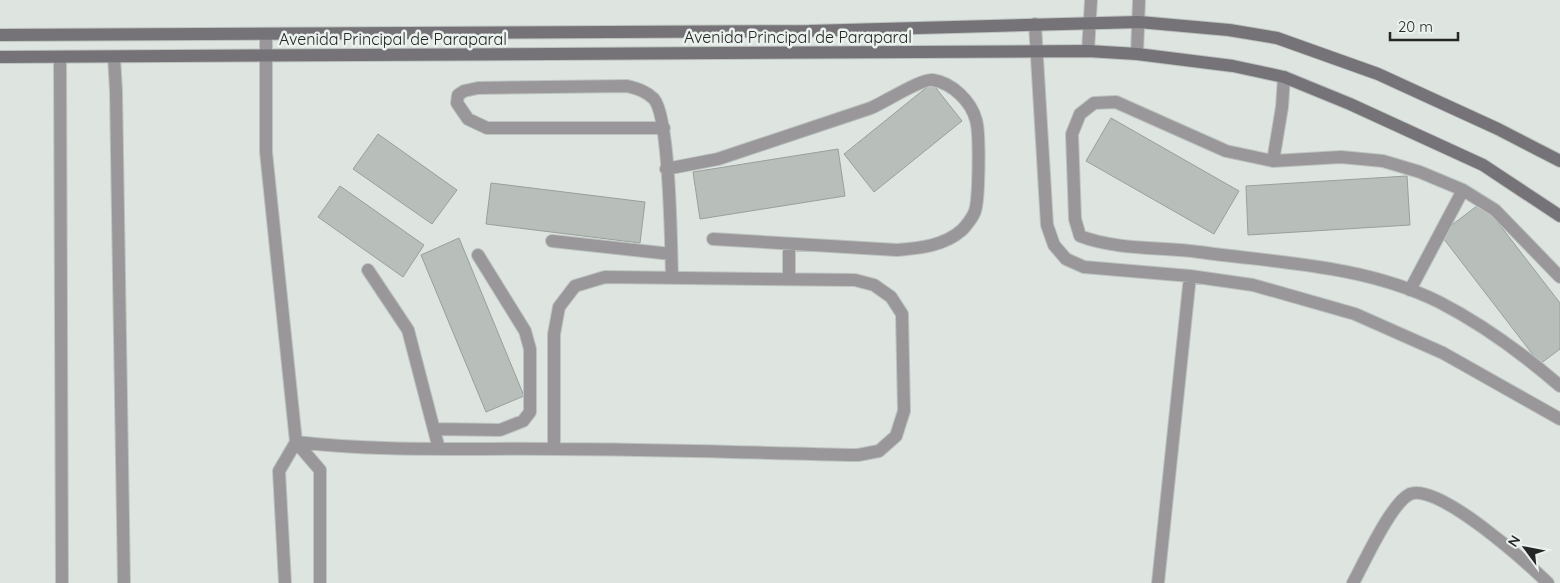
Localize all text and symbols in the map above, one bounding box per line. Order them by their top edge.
scale bar [1390,10,1458,42]
text: 20 m [1398,17,1433,36]
street label: Avenida Principal de Paraparal [684,27,912,47]
street label: Avenida Principal de Paraparal [279,29,507,49]
north arrow [1500,523,1550,573]
text: N [1504,532,1524,550]

